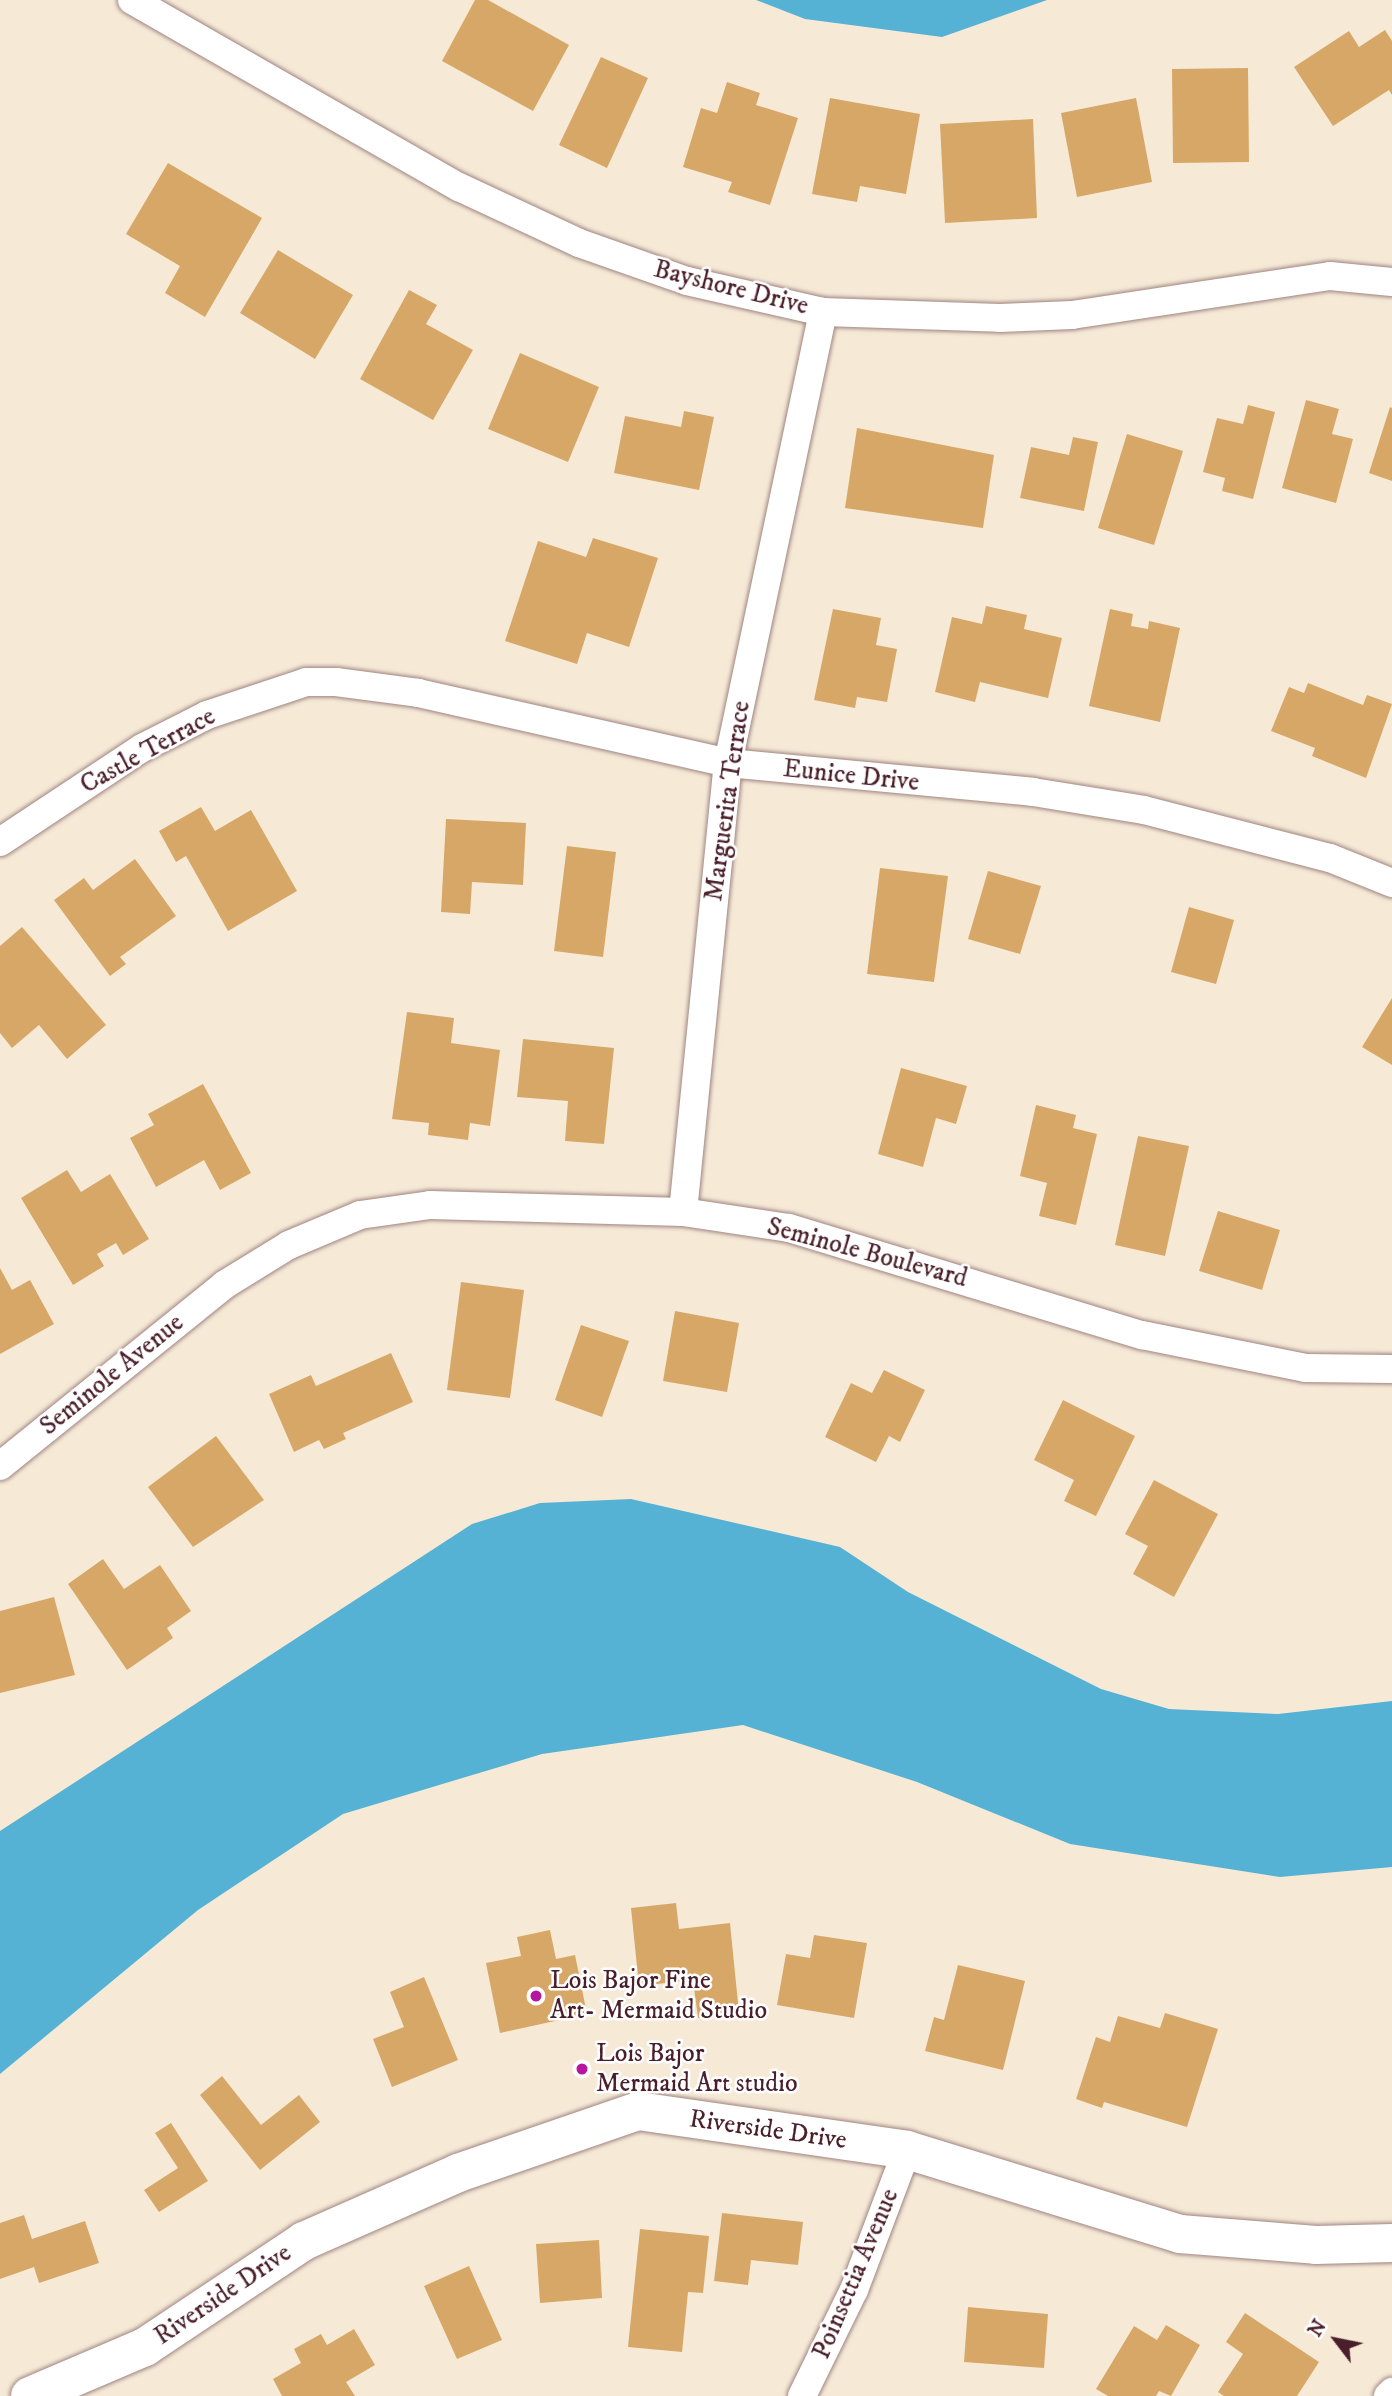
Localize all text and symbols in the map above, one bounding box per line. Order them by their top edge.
street label: Bayshore Drive [650,254,812,322]
street label: Marguerita Terrace [699,699,757,903]
street label: Castle Terrace [75,701,221,801]
street label: Eunice Drive [781,753,921,799]
street label: Seminole Boulevard [764,1211,970,1295]
street label: Seminole Avenue [34,1308,190,1442]
place label: Lois Bajor Fine Art- Mermaid Studio [550,1965,767,2026]
marker: Lois Bajor Fine Art- Mermaid Studio [528,1988,544,2004]
place label: Lois Bajor Mermaid Art studio [596,2038,798,2100]
marker: Lois Bajor Mermaid Art studio [574,2061,590,2077]
street label: Riverside Drive [687,2104,849,2156]
street label: Poinsettia Avenue [806,2184,906,2364]
street label: Riverside Drive [149,2238,297,2352]
north arrow [1301,2305,1371,2375]
text: N [1304,2316,1332,2341]

